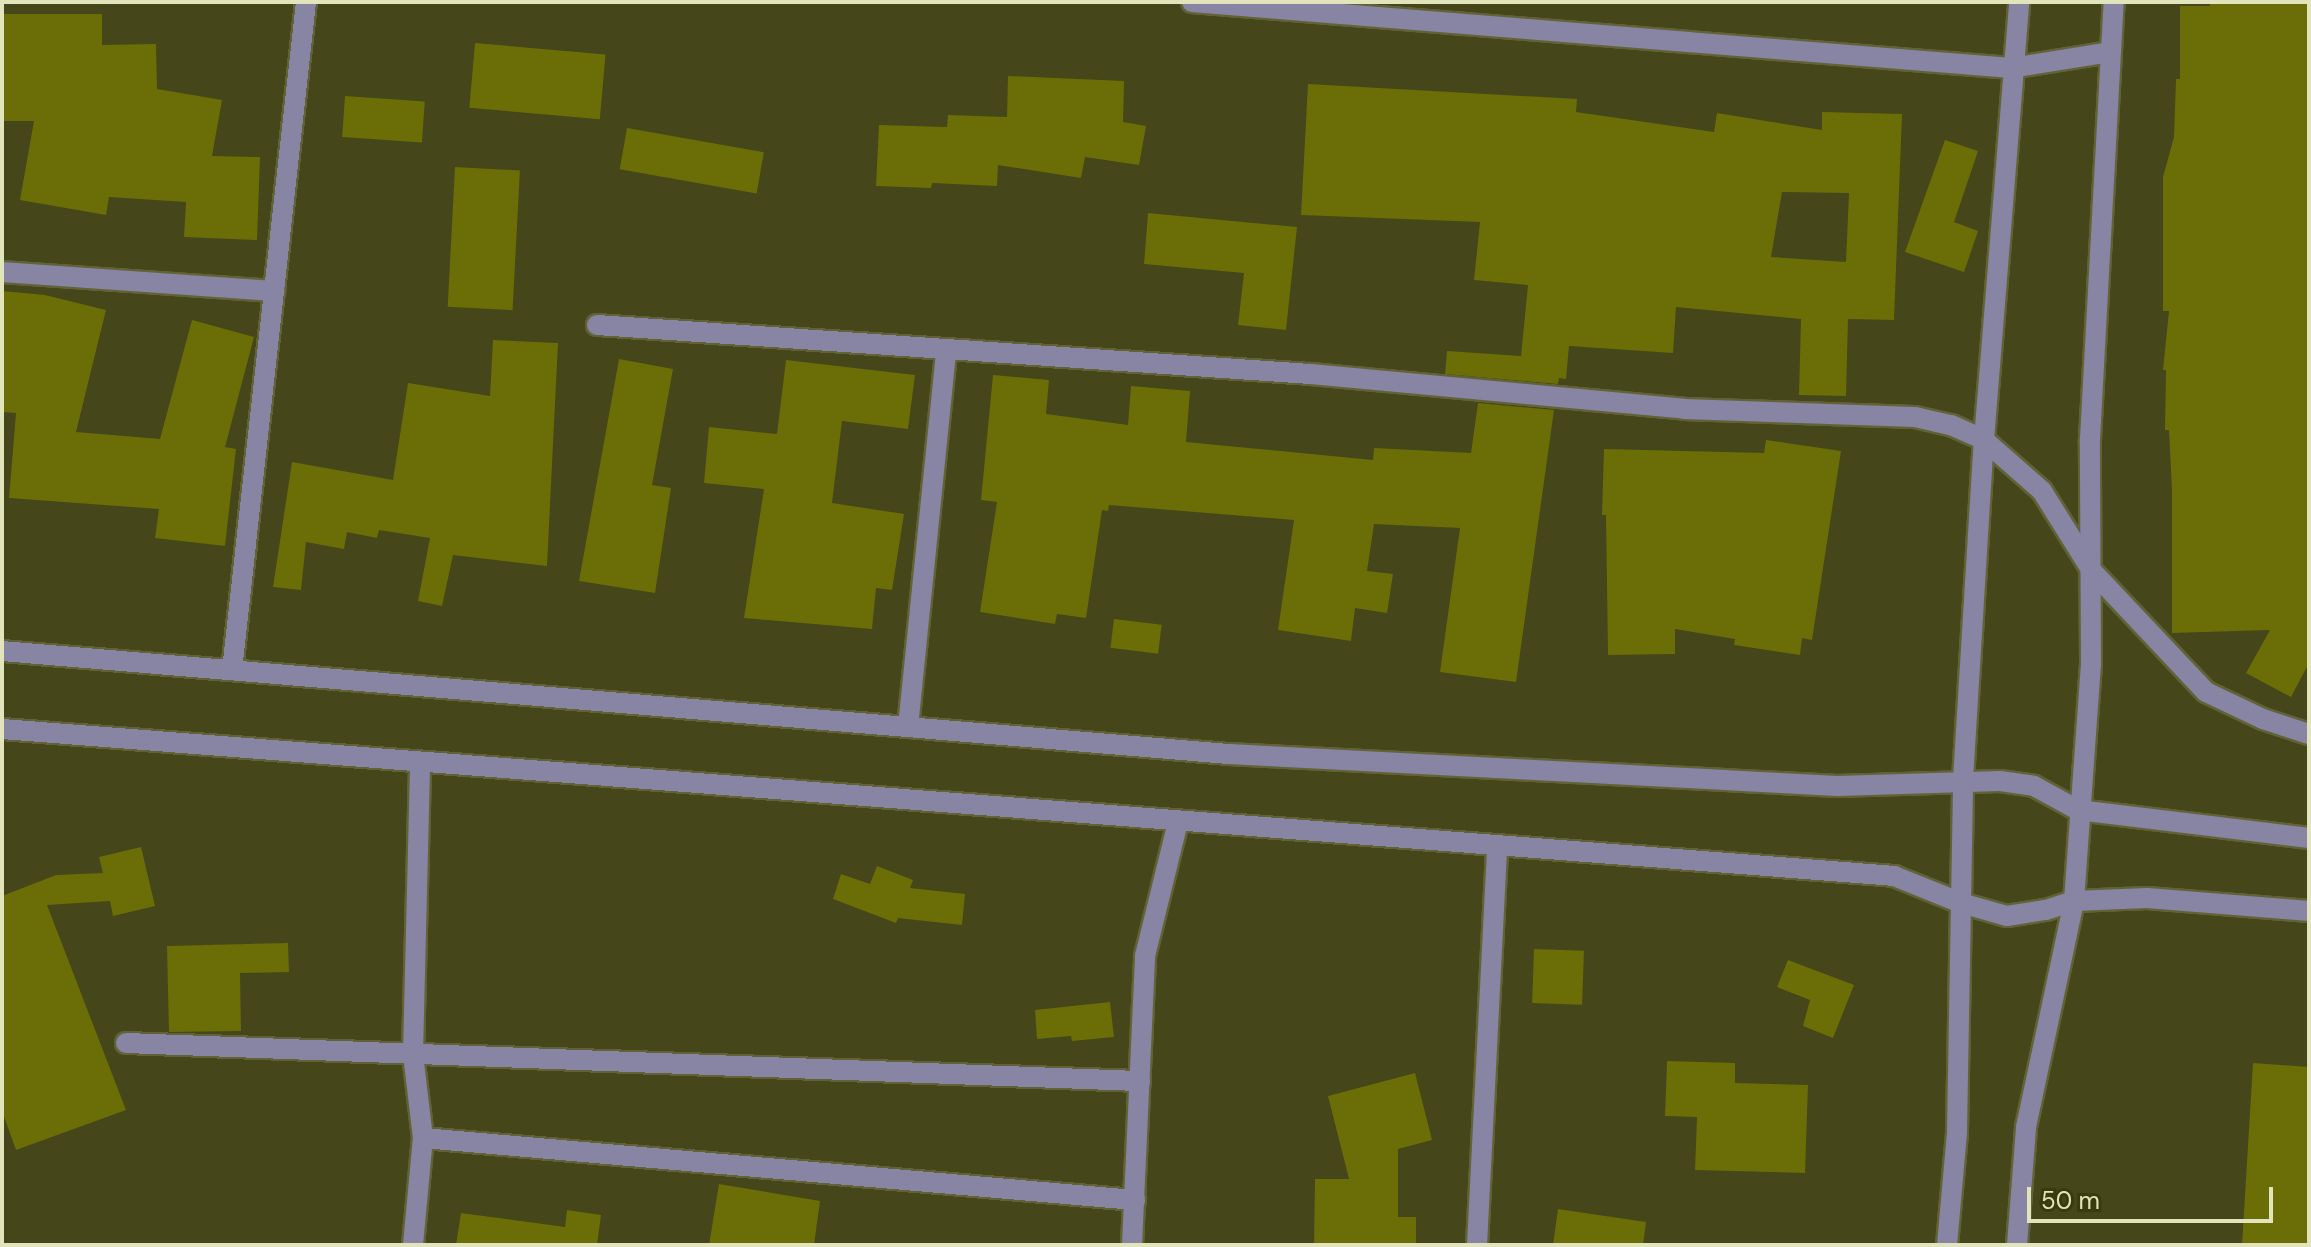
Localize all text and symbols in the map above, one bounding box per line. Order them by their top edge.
scale bar [2031,1171,2277,1221]
text: 50 m [2041,1185,2100,1216]

